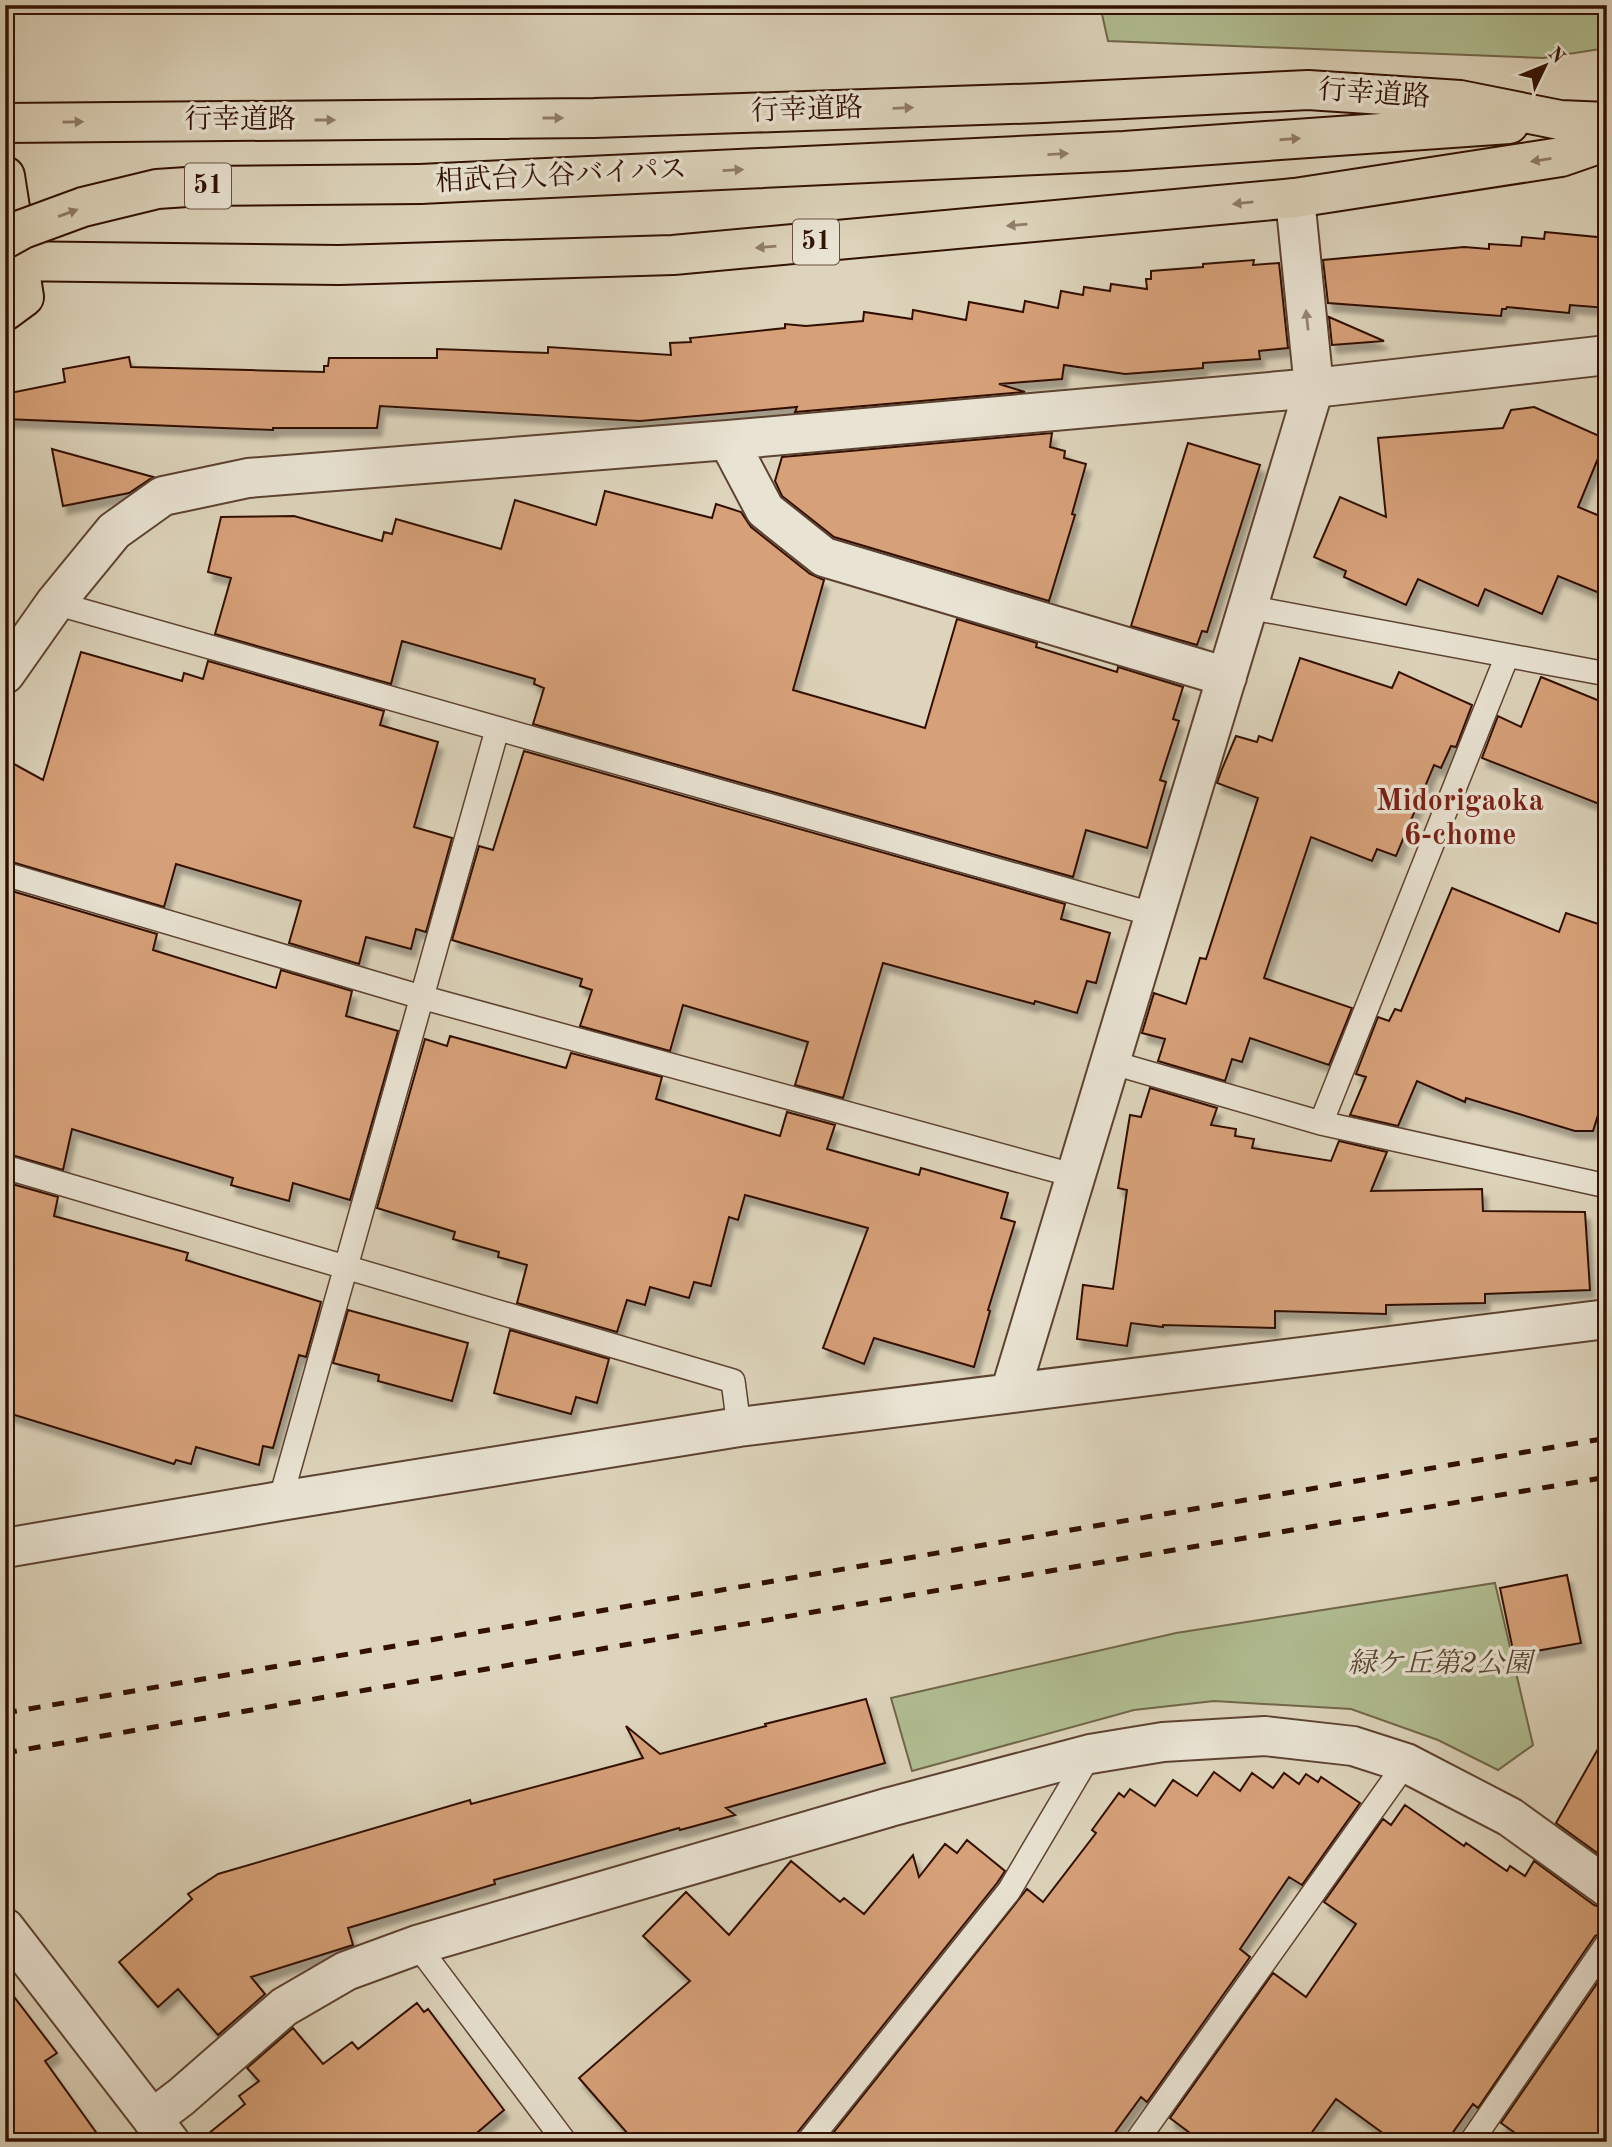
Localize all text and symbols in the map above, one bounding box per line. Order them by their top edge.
north arrow [1510,32,1580,102]
text: N [1544,44,1568,68]
street label: 行幸道路 [1317,74,1431,113]
street label: 行幸道路 [750,92,863,127]
one-way arrow [892,102,914,113]
street label: 行幸道路 [184,104,296,135]
one-way arrow [542,112,564,124]
one-way arrow [315,114,337,126]
one-way arrow [63,116,85,128]
one-way arrow [1280,133,1302,144]
one-way arrow [1047,148,1069,159]
street label: 相武台入谷バイパス [435,153,687,198]
one-way arrow [1530,155,1552,166]
road number: 51 [185,164,231,209]
one-way arrow [722,164,744,175]
one-way arrow [1232,198,1254,209]
one-way arrow [57,207,78,218]
road number: 51 [793,219,839,264]
one-way arrow [1006,220,1028,231]
one-way arrow [755,242,777,253]
one-way arrow [1302,308,1313,330]
district label: Midorigaoka 6-chome [1376,787,1544,851]
park label: 緑ケ丘第2公園 [1348,1648,1536,1679]

